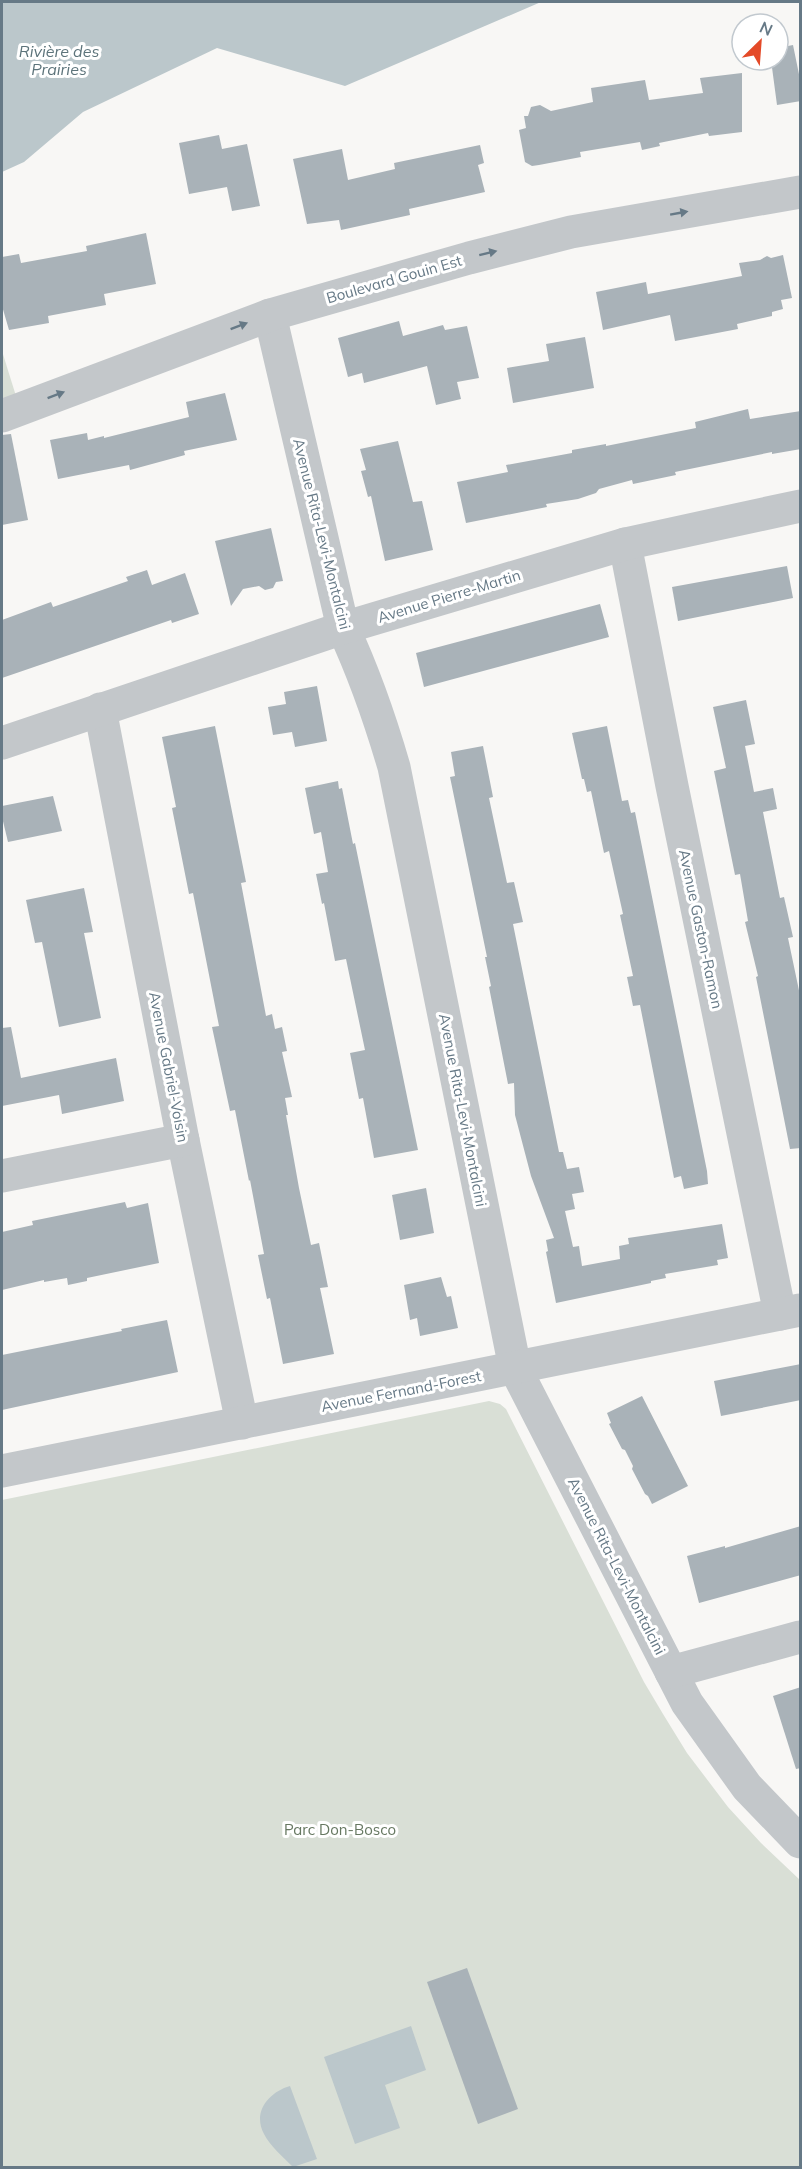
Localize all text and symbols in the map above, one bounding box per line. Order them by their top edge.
north arrow [730,12,790,72]
text: N [757,17,776,40]
water label: Rivière des Prairies [19,41,99,79]
one-way arrow [670,208,689,217]
one-way arrow [479,248,498,258]
street label: Boulevard Gouin Est [324,251,464,307]
one-way arrow [230,321,248,331]
one-way arrow [47,390,65,400]
street label: Avenue Rita-Levi-Montalcini [289,436,355,632]
street label: Avenue Pierre-Martin [375,565,523,627]
street label: Avenue Gaston-Ramon [675,848,727,1010]
street label: Avenue Gabriel-Voisin [145,990,193,1144]
street label: Avenue Rita-Levi-Montalcini [435,1012,491,1208]
street label: Avenue Fernand-Forest [319,1366,483,1416]
street label: Avenue Rita-Levi-Montalcini [564,1474,670,1658]
park label: Parc Don-Bosco [284,1820,396,1839]

